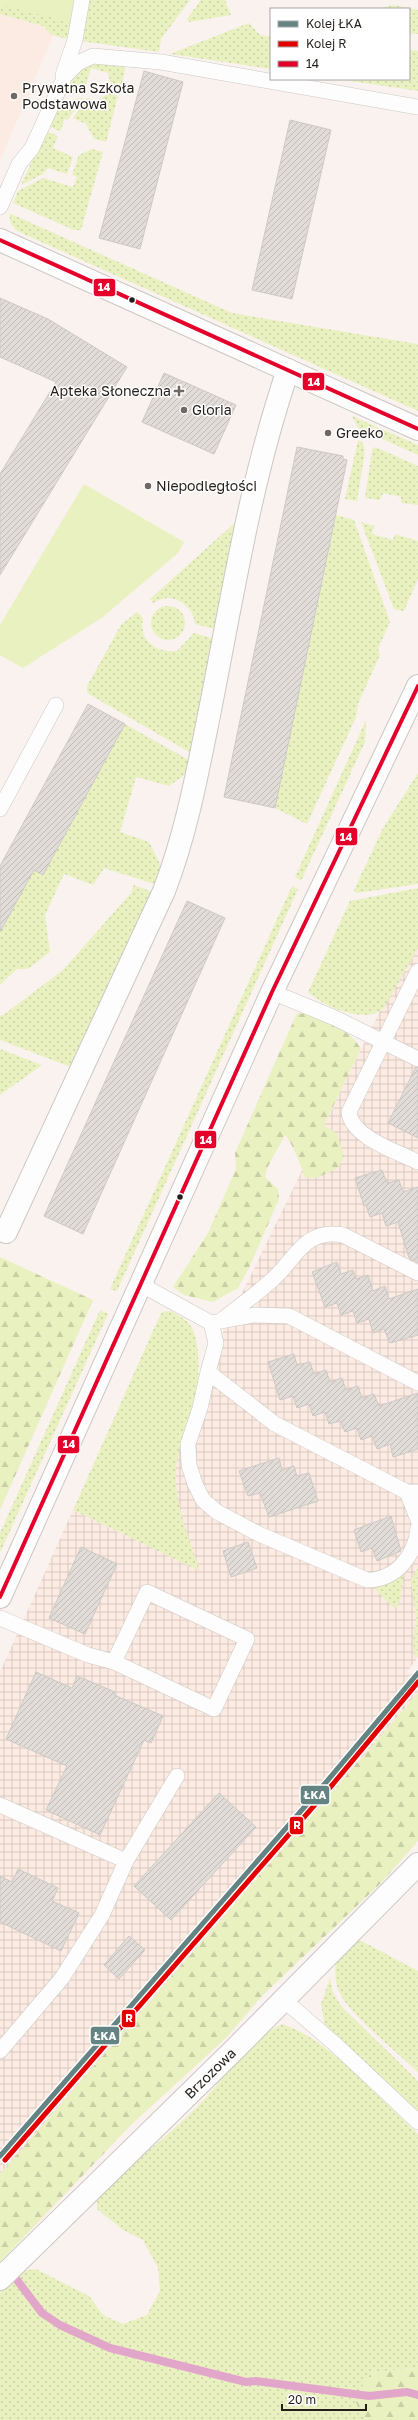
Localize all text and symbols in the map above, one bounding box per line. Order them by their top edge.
legend [270,8,410,80]
text: Kolej ŁKA [306,16,362,31]
text: Kolej R [306,36,346,51]
text: 14 [306,56,319,71]
place label: Prywatna Szkoła Podstawowa [22,79,134,112]
marker: Prywatna Szkoła Podstawowa [9,91,19,101]
line badge: 14 [93,278,116,297]
text: 14 [98,280,110,293]
unlabelled marker [127,295,137,305]
line badge: 14 [302,372,325,391]
text: 14 [308,375,320,388]
place label: Apteka Słoneczna [50,382,171,399]
marker: Apteka Słoneczna [174,386,184,396]
place label: Gloria [192,401,232,418]
marker: Gloria [179,405,189,415]
place label: Greeko [336,424,383,441]
marker: Greeko [323,428,333,438]
place label: Niepodległości [156,477,257,494]
marker: Niepodległości [143,481,153,491]
line badge: 14 [335,827,358,846]
text: 14 [340,830,352,843]
line badge: 14 [194,1130,217,1149]
text: 14 [200,1133,212,1146]
unlabelled marker [175,1192,185,1202]
line badge: 14 [57,1435,80,1454]
text: 14 [63,1437,75,1450]
line badge: ŁKA [300,1785,330,1805]
text: ŁKA [304,1788,327,1801]
line badge: R [289,1816,304,1835]
text: R [293,1818,301,1831]
line badge: R [121,2009,136,2028]
text: R [125,2011,133,2024]
line badge: ŁKA [90,2026,120,2045]
text: ŁKA [94,2029,117,2042]
street label: Brzozowa [181,2044,239,2102]
scale bar [282,2386,366,2412]
text: 20 m [288,2392,316,2407]

